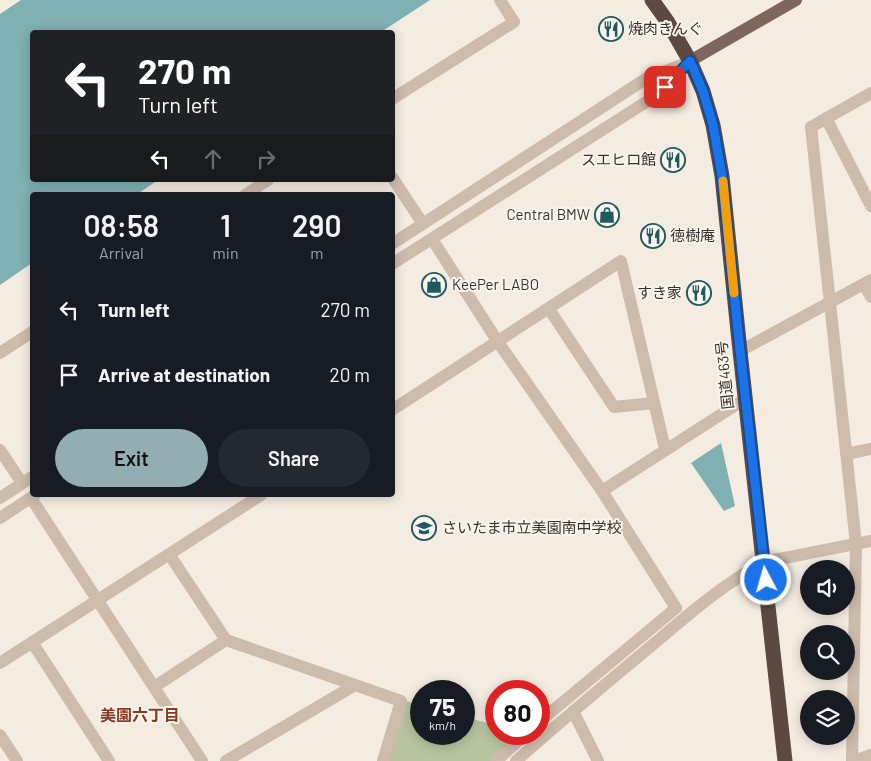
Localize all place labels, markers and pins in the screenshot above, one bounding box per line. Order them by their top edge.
restaurant icon: 焼肉きんぐ [598,16,624,42]
place label: 焼肉きんぐ [628,19,703,37]
pin [644,66,686,108]
restaurant icon: スエヒロ館 [660,147,686,173]
place label: スエヒロ館 [581,150,656,168]
shop icon: Central BMW [594,202,620,228]
place label: Central BMW [507,205,590,223]
restaurant icon: 徳樹庵 [640,223,666,249]
place label: 徳樹庵 [670,226,715,244]
shop icon: KeePer LABO [421,272,447,298]
place label: KeePer LABO [452,275,539,293]
restaurant icon: すき家 [686,280,712,306]
place label: すき家 [637,283,682,301]
school or university icon: さいたま市立美園南中学校 [411,515,437,541]
place label: さいたま市立美園南中学校 [442,518,622,536]

